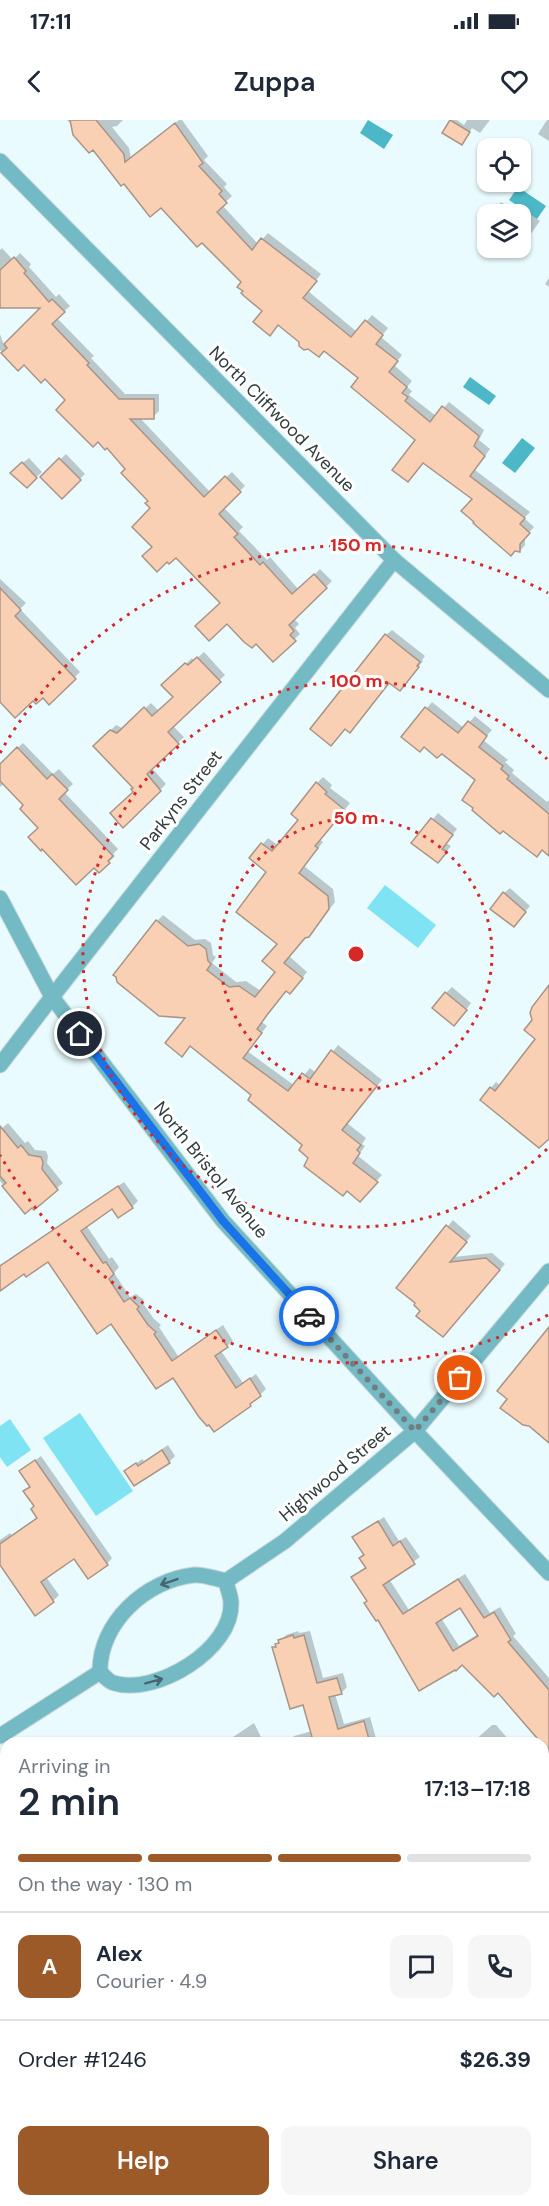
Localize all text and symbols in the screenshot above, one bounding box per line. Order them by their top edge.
text: 17:11 [30,7,71,36]
text: Zuppa [234,64,316,99]
icon: back [18,65,51,98]
icon: heart [498,65,531,98]
map controls [477,138,531,258]
button: locate [477,138,531,192]
button: layers [477,204,531,258]
street label: North Cliffwood Avenue [204,341,360,497]
text: 150 m [330,533,382,557]
text: 100 m [329,669,383,693]
street label: Parkyns Street [134,745,228,855]
text: 50 m [333,806,379,830]
centre of rings [346,944,366,964]
pin [54,1008,105,1059]
icon: home [63,1017,96,1050]
street label: North Bristol Avenue [148,1096,274,1244]
courier [279,1286,339,1346]
icon: car [293,1300,326,1333]
pin [434,1352,485,1403]
icon: bag [443,1361,476,1394]
street label: Highwood Street [274,1419,396,1527]
one-way arrow [160,1577,179,1588]
one-way arrow [144,1675,163,1686]
text: Arriving in [18,1753,110,1779]
text: 17:13–17:18 [424,1774,531,1803]
text: 2 min [18,1776,120,1827]
text: On the way · 130 m [18,1871,192,1897]
button: chat [390,1935,453,1998]
button: phone [468,1935,531,1998]
text: Alex [96,1939,143,1968]
text: A [42,1952,57,1981]
text: Courier · 4.9 [96,1968,207,1994]
text: Order #1246 [18,2045,147,2074]
text: $26.39 [460,2045,531,2074]
button: Help [18,2126,269,2195]
button: Share [281,2126,531,2195]

